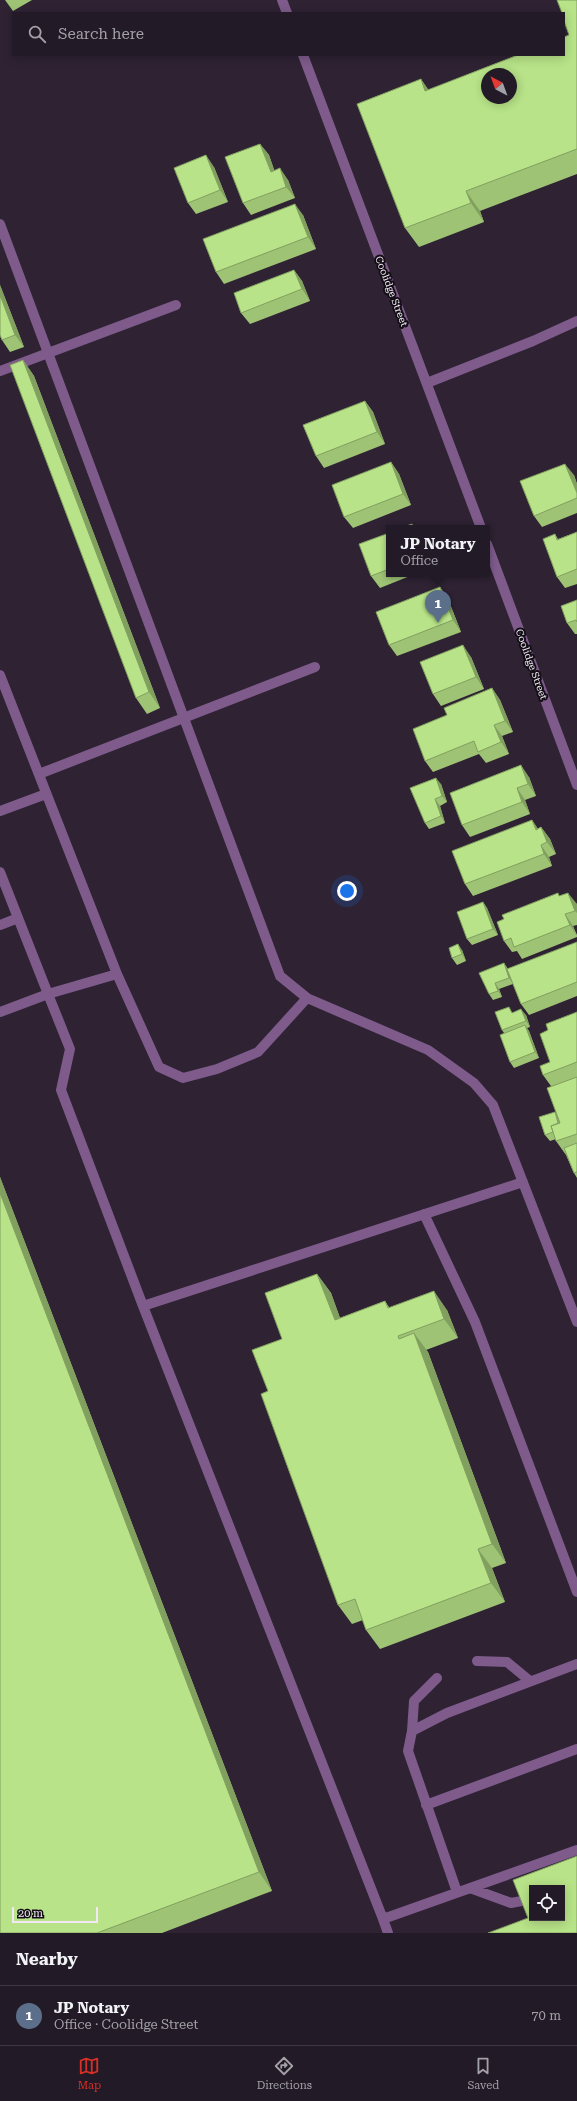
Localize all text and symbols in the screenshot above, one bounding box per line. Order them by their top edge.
search box [12,12,565,56]
icon: search [26,23,48,45]
text: Search here [58,25,144,43]
north arrow [481,68,517,104]
street label: Coolidge Street [373,255,410,328]
popup [386,525,490,577]
text: JP Notary [400,535,476,553]
text: Office [400,553,438,568]
pin: 1 [425,590,451,623]
street label: Coolidge Street [514,627,549,701]
your location [337,881,357,901]
map controls [529,1885,565,1921]
button: locate [529,1885,565,1921]
scale bar [12,1905,98,1924]
text: 20 m [18,1907,43,1920]
text: Nearby [16,1949,78,1969]
text: JP Notary [54,1999,129,2017]
text: 1 [25,2008,33,2023]
text: 70 m [531,2008,561,2023]
text: Office · Coolidge Street [54,2017,198,2032]
tab: Map [78,2055,101,2092]
tab: Directions [257,2055,312,2092]
tab: Saved [467,2055,499,2092]

